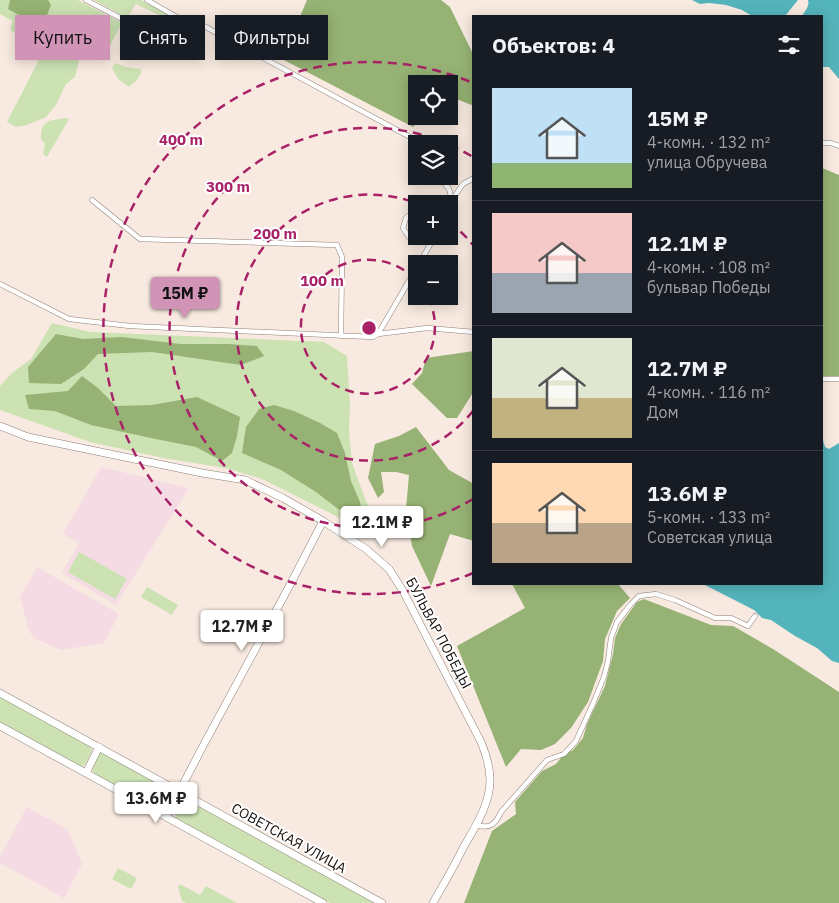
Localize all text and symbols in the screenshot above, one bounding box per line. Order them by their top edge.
chip: Купить [15,15,110,60]
chip: Снять [120,15,205,60]
chip: Фильтры [215,15,328,60]
text: Объектов: 4 [492,31,615,59]
icon: filters [775,31,803,59]
map controls [408,75,458,305]
button: locate [408,75,458,125]
text: 15M ₽ [647,104,708,132]
icon: home [532,108,592,168]
text: 400 m [159,130,203,149]
text: 4-комн. · 132 m² [647,132,770,152]
button: layers [408,135,458,185]
text: улица Обручева [647,152,767,172]
text: 300 m [206,177,250,196]
button: + [408,195,458,245]
text: 200 m [253,224,297,243]
text: 12.1M ₽ [647,229,727,257]
icon: home [532,233,592,293]
button: − [408,255,458,305]
text: 4-комн. · 108 m² [647,257,770,277]
text: 100 m [300,271,344,290]
pin: 15M ₽ [150,276,220,319]
text: бульвар Победы [647,277,771,297]
text: 15M ₽ [162,283,208,303]
centre of rings [360,319,378,337]
text: 12.7M ₽ [647,354,727,382]
icon: home [532,358,592,418]
text: 4-комн. · 116 m² [647,382,770,402]
text: Дом [647,402,679,422]
text: 13.6M ₽ [647,479,727,507]
icon: home [532,483,592,543]
pin: 12.1M ₽ [336,506,428,548]
text: 5-комн. · 133 m² [647,507,770,527]
text: 12.1M ₽ [351,512,413,532]
text: Советская улица [647,527,773,547]
street label: БУЛЬВАР ПОБЕДЫ [402,574,476,692]
pin: 12.7M ₽ [196,610,288,652]
text: 12.7M ₽ [211,616,273,636]
pin: 13.6M ₽ [110,782,202,824]
text: 13.6M ₽ [125,788,187,808]
street label: СОВЕТСКАЯ УЛИЦА [228,799,350,877]

